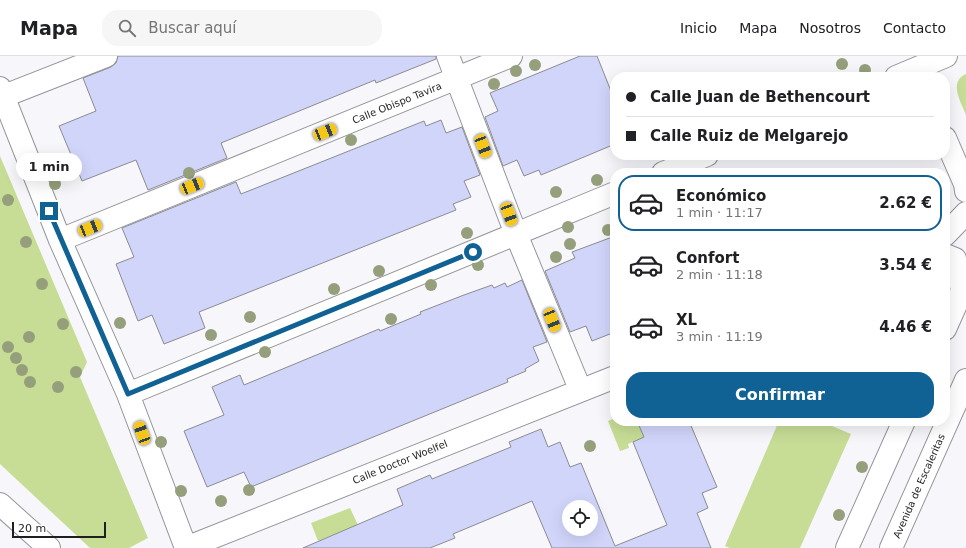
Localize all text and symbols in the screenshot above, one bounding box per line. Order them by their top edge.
search box [102,10,382,46]
text: Mapa [20,17,78,39]
icon: search [116,17,138,39]
text: Buscar aquí [148,19,237,37]
text: Inicio [680,20,717,36]
text: Mapa [739,20,777,36]
text: Nosotros [799,20,861,36]
text: Contacto [883,20,946,36]
street label: Calle Obispo Tavira [351,80,443,126]
text: Calle Juan de Bethencourt [650,88,870,106]
car [312,122,338,142]
text: Calle Ruiz de Melgarejo [650,127,848,145]
car [473,133,493,159]
callout: 1 min [16,153,82,181]
text: 1 min [29,159,69,174]
car [179,176,205,196]
icon: car [628,185,664,221]
text: Económico [676,187,766,205]
text: 2.62 € [879,194,932,212]
car [499,201,519,227]
route end [40,202,58,220]
text: 1 min · 11:17 [676,205,763,220]
car [77,218,103,238]
route start [464,243,482,261]
icon: car [628,247,664,283]
text: Confort [676,249,739,267]
text: 3.54 € [879,256,932,274]
text: 2 min · 11:18 [676,267,763,282]
car [542,307,562,333]
icon: car [628,309,664,345]
text: XL [676,311,697,329]
text: 4.46 € [879,318,932,336]
text: 3 min · 11:19 [676,329,763,344]
button: Confirmar [626,372,934,418]
car [132,420,152,446]
street label: Avenida de Escaleritas [891,432,947,540]
street label: Calle Doctor Woelfel [351,438,449,486]
map controls [562,500,598,536]
button: locate [562,500,598,536]
scale bar [12,520,106,539]
text: 20 m [18,522,46,535]

